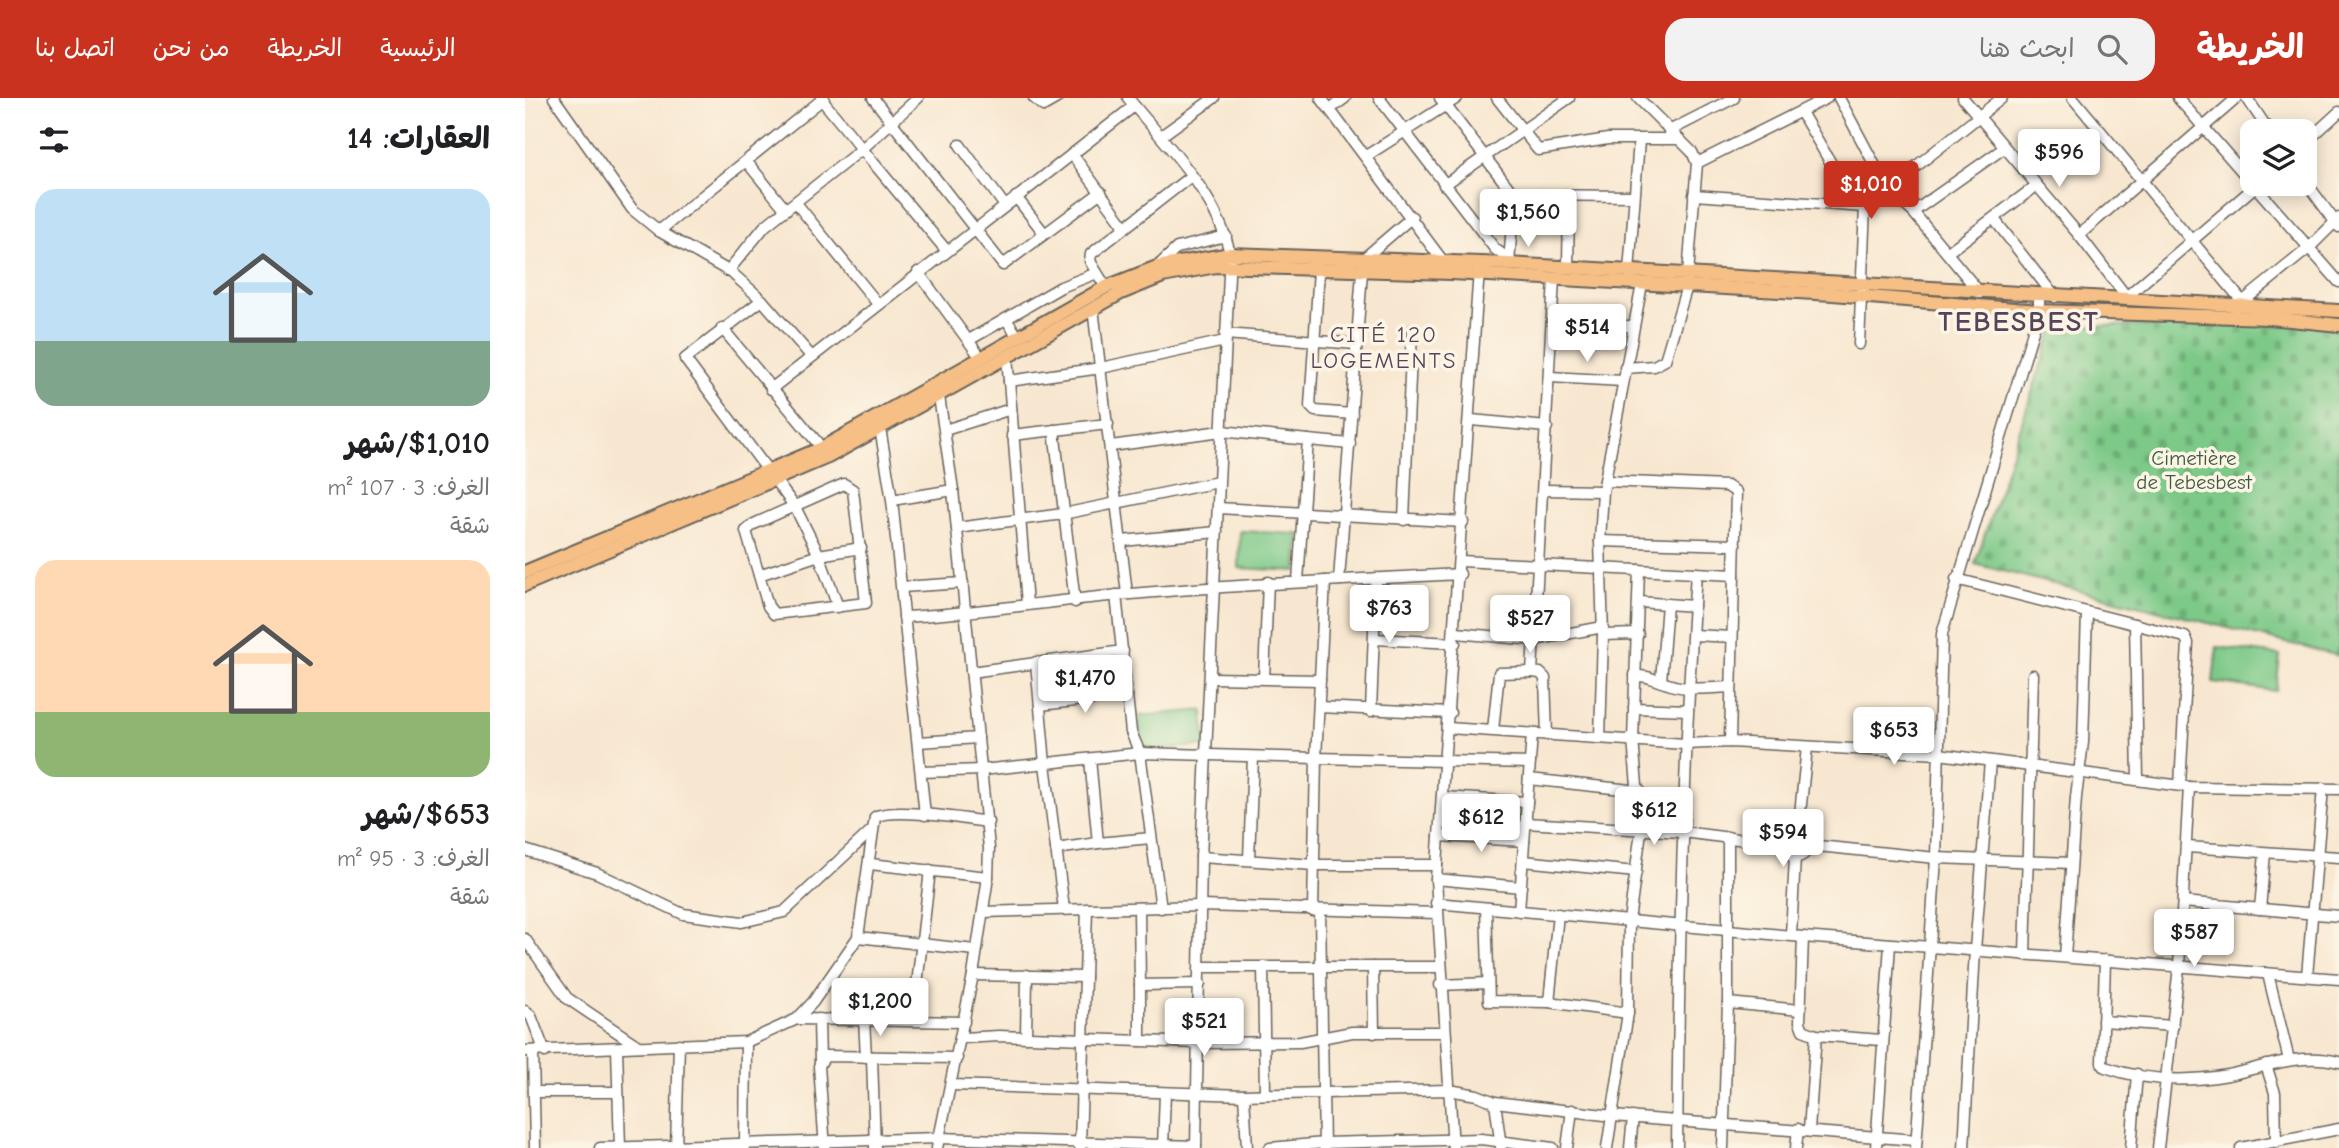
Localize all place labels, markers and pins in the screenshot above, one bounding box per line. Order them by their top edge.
pin: $596 [2018,130,2100,189]
pin: $1,010 [1814,162,1928,221]
pin: $1,560 [1471,190,1585,249]
pin: $514 [1546,304,1628,364]
pin: $763 [1348,586,1430,645]
pin: $527 [1489,596,1571,655]
pin: $1,470 [1028,656,1142,715]
pin: $653 [1853,708,1935,767]
pin: $612 [1613,788,1695,847]
pin: $612 [1440,794,1522,854]
pin: $594 [1742,810,1824,869]
pin: $587 [2153,910,2235,969]
pin: $1,200 [823,978,937,1038]
pin: $521 [1163,998,1245,1058]

